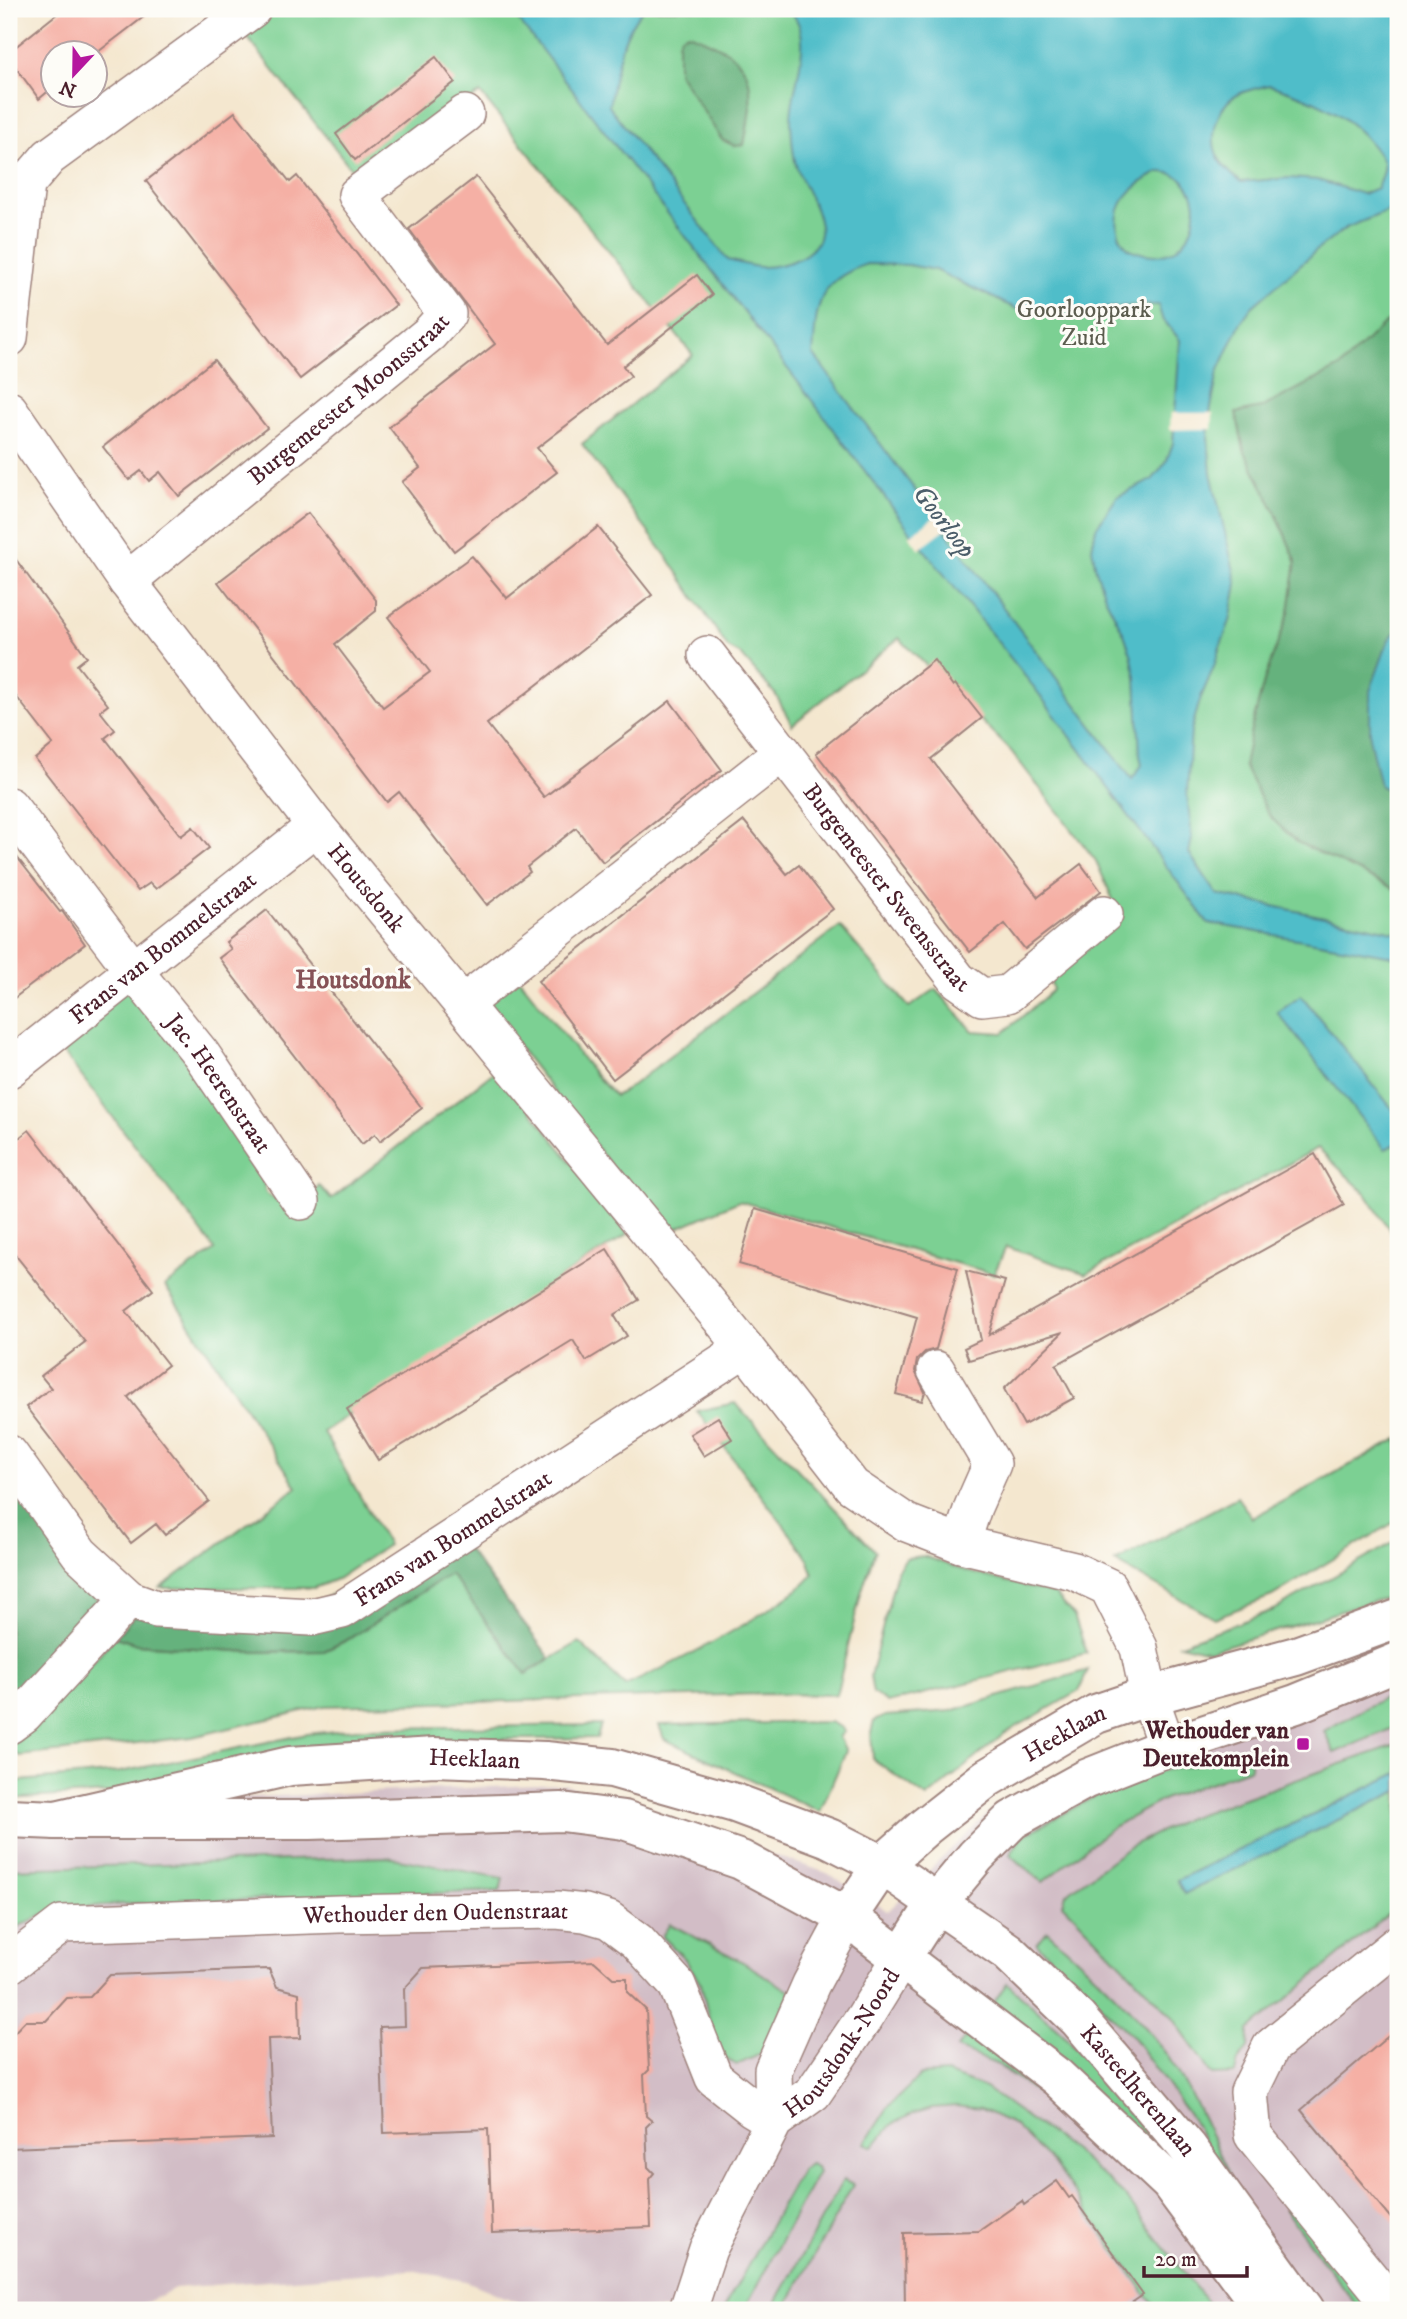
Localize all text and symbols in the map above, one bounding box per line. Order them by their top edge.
north arrow [38,38,108,108]
text: N [56,75,80,102]
park label: Goorlooppark Zuid [1017,295,1151,353]
street label: Burgemeester Moonsstraat [242,307,457,492]
water label: Goorloop [905,479,983,565]
street label: Burgemeester Sweensstraat [796,778,976,1000]
street label: Houtsdonk [320,837,411,939]
street label: Frans van Bommelstraat [64,865,263,1031]
district label: Houtsdonk [295,964,412,997]
street label: Jac. Heerenstraat [157,1006,278,1160]
street label: Frans van Bommelstraat [349,1464,558,1614]
street label: Heeklaan [1018,1698,1110,1770]
place label: Wethouder van Deutekomplein [1143,1716,1289,1774]
marker: Wethouder van Deutekomplein [1295,1736,1311,1752]
street label: Heeklaan [428,1743,521,1776]
street label: Wethouder den Oudenstraat [301,1896,570,1931]
street label: Houtsdonk-Noord [778,1963,907,2125]
street label: Kasteelherenlaan [1073,2019,1203,2163]
scale bar [1144,2235,1248,2279]
text: 20 m [1155,2247,1197,2273]

